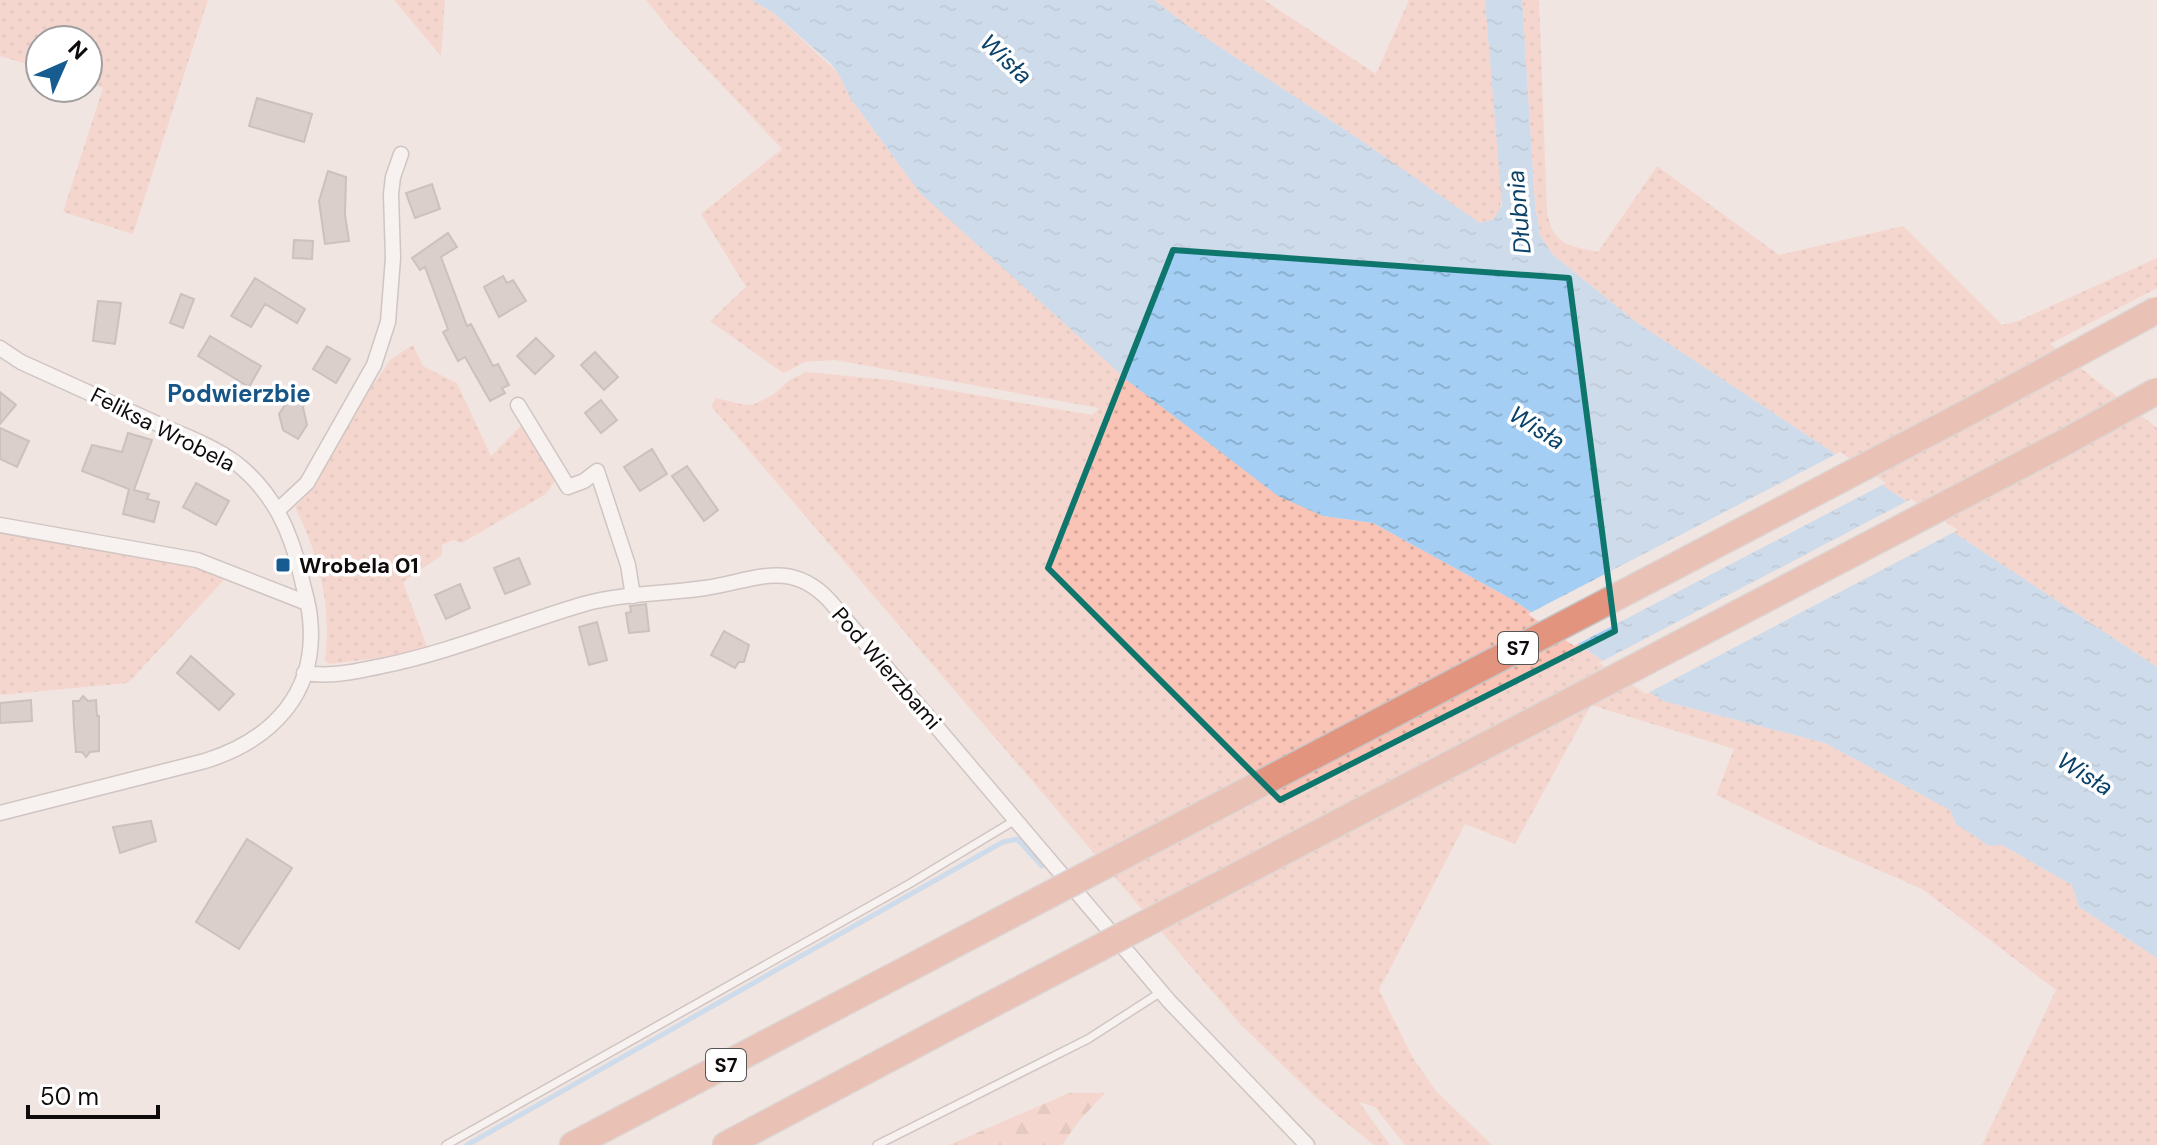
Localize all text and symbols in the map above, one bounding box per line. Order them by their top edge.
north arrow [24,24,104,104]
water label: Wisła [974,27,1039,91]
text: N [62,34,94,66]
water label: Dłubnia [1499,169,1538,255]
district label: Podwierzbie [167,378,311,409]
street label: Feliksa Wrobela [86,381,240,478]
water label: Wisła [1503,398,1571,457]
place label: Wrobela 01 [299,551,419,580]
marker: Wrobela 01 [274,556,292,574]
street label: Pod Wierzbami [826,601,948,735]
road number: S7 [1498,632,1538,664]
water label: Wisła [2051,744,2119,803]
road number: S7 [706,1049,746,1081]
scale bar [28,1069,158,1119]
text: 50 m [40,1081,99,1112]

